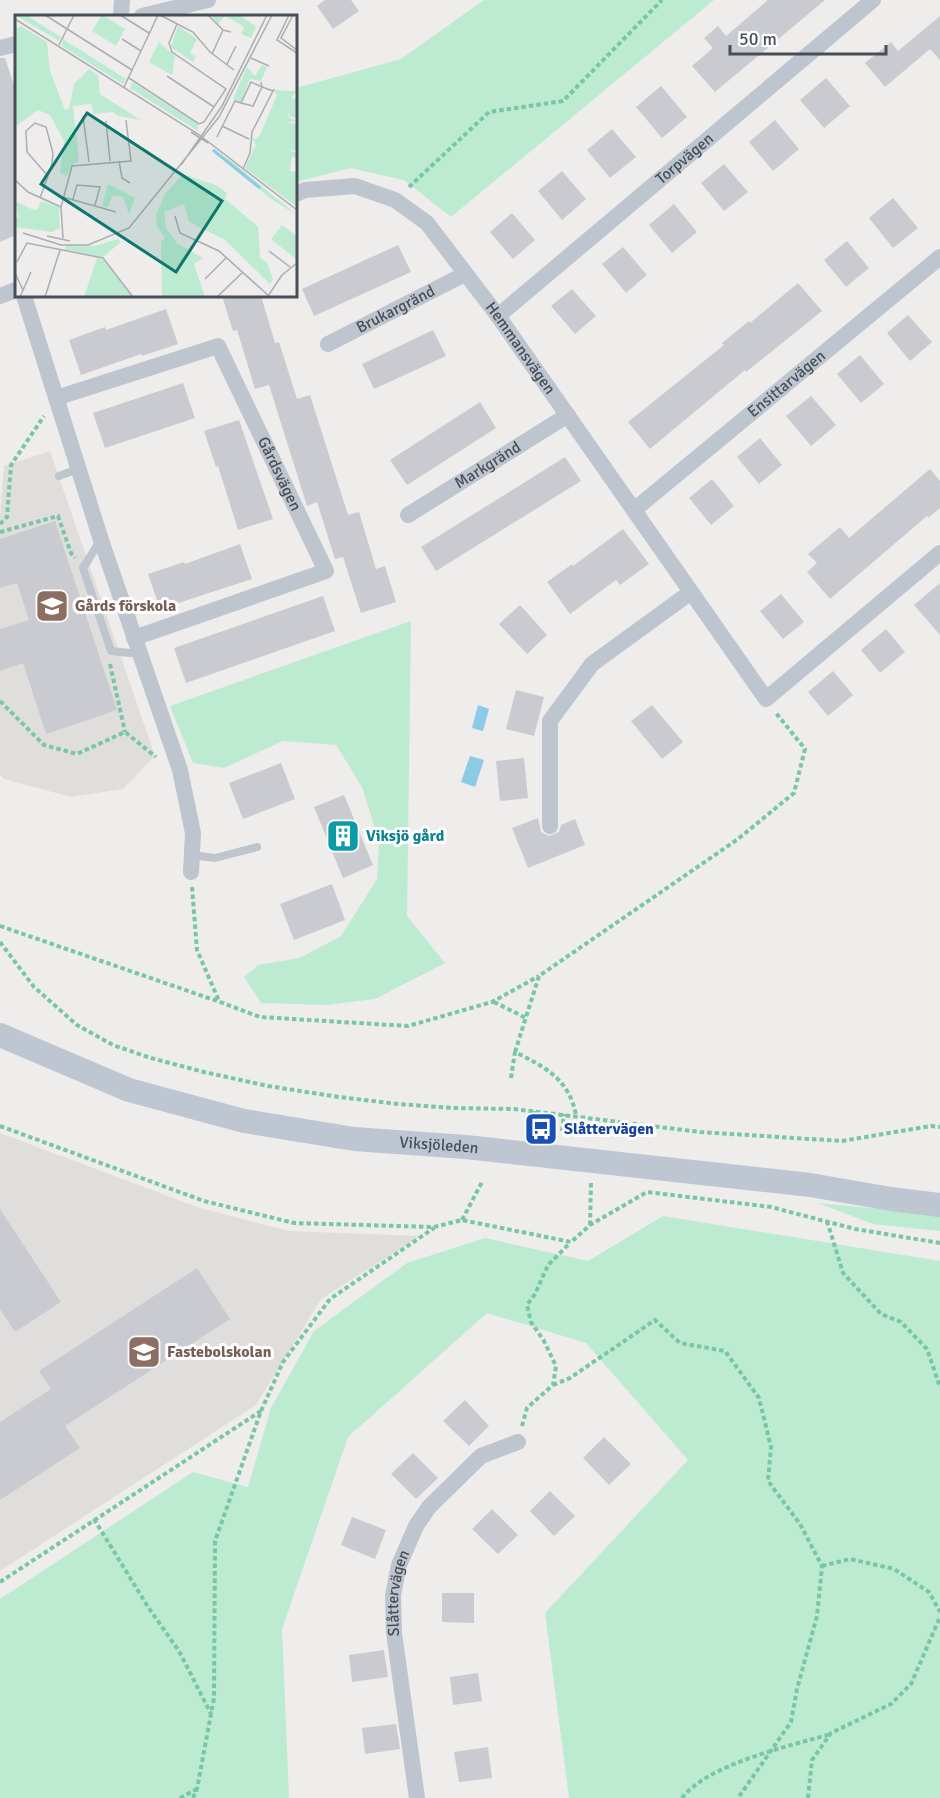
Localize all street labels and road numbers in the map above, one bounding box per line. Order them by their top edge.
street label: Torpvägen [651,129,718,189]
street label: Brukargränd [353,281,438,338]
street label: Hemmansvägen [481,298,560,398]
street label: Ensittarvägen [743,346,830,422]
street label: Gårdsvägen [253,433,306,514]
street label: Markgränd [451,437,525,493]
street label: Viksjöleden [399,1132,480,1158]
street label: Slåttervägen [383,1547,414,1637]

